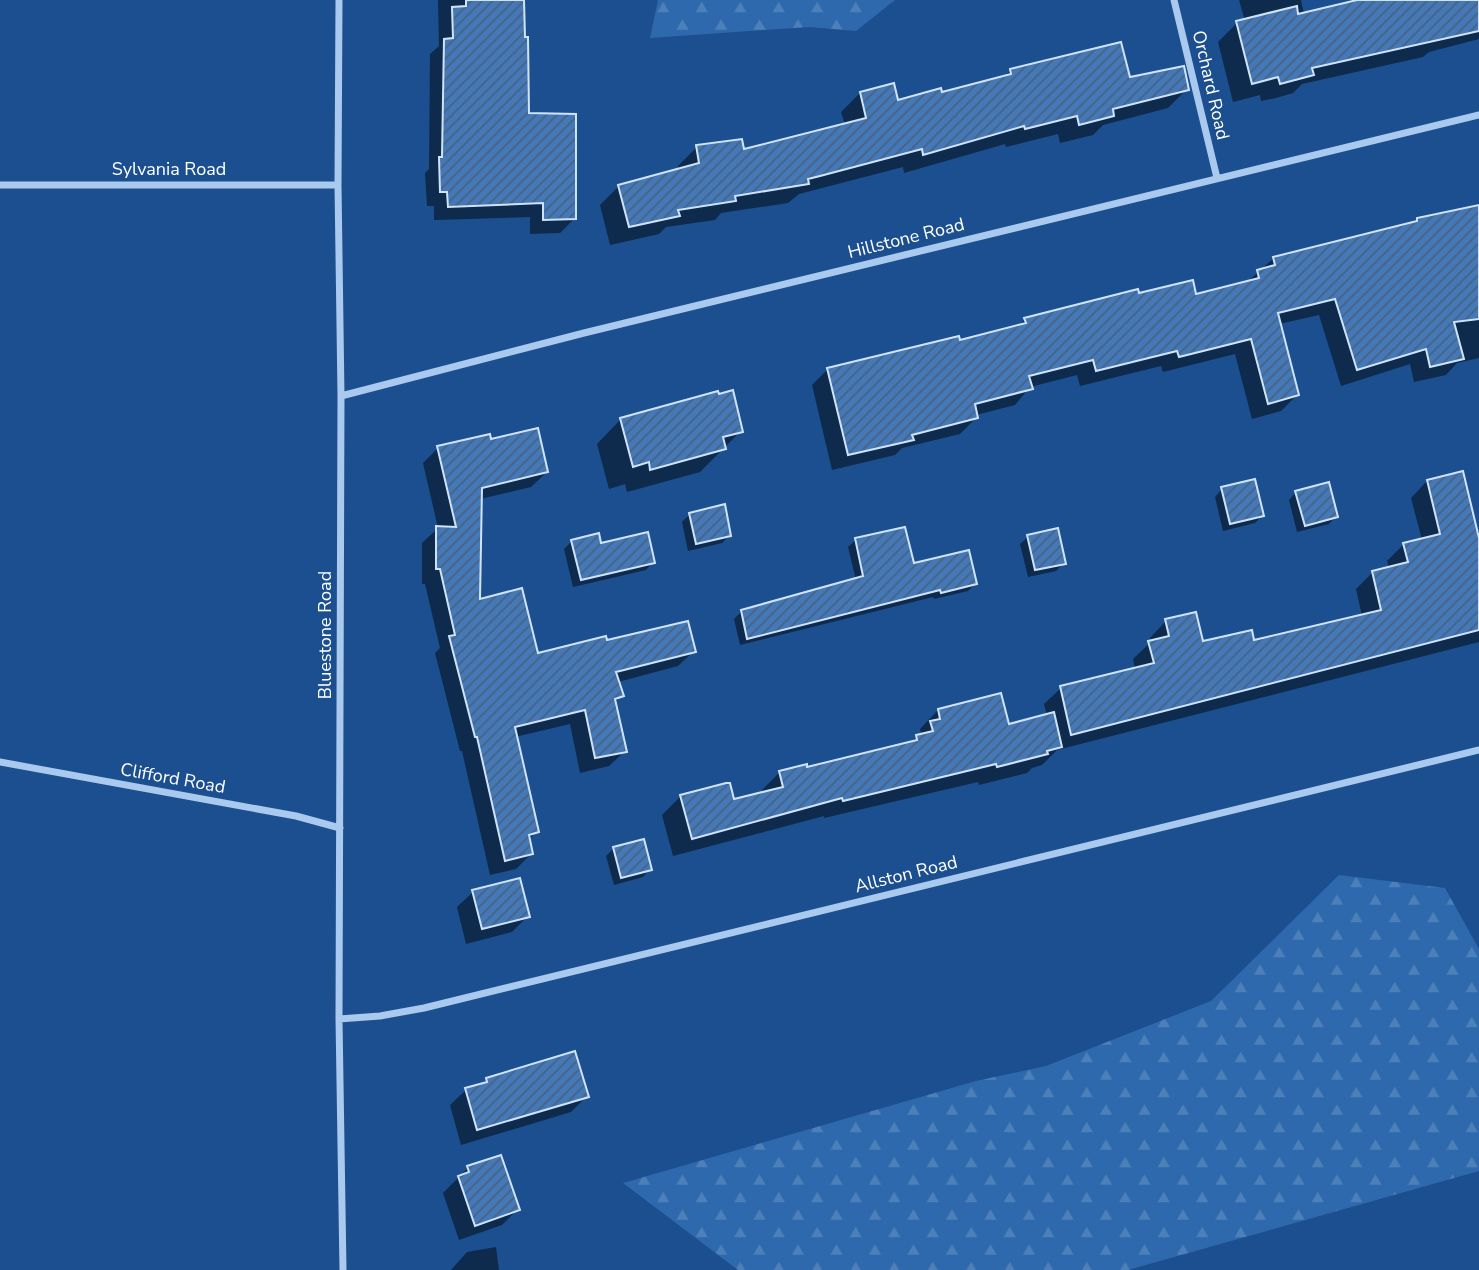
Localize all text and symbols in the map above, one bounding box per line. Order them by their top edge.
street label: Orchard Road [1187,28,1235,142]
street label: Sylvania Road [112,157,226,181]
street label: Hillstone Road [845,212,967,264]
street label: Bluestone Road [313,571,337,699]
street label: Clifford Road [119,757,227,799]
street label: Allston Road [852,850,960,898]

